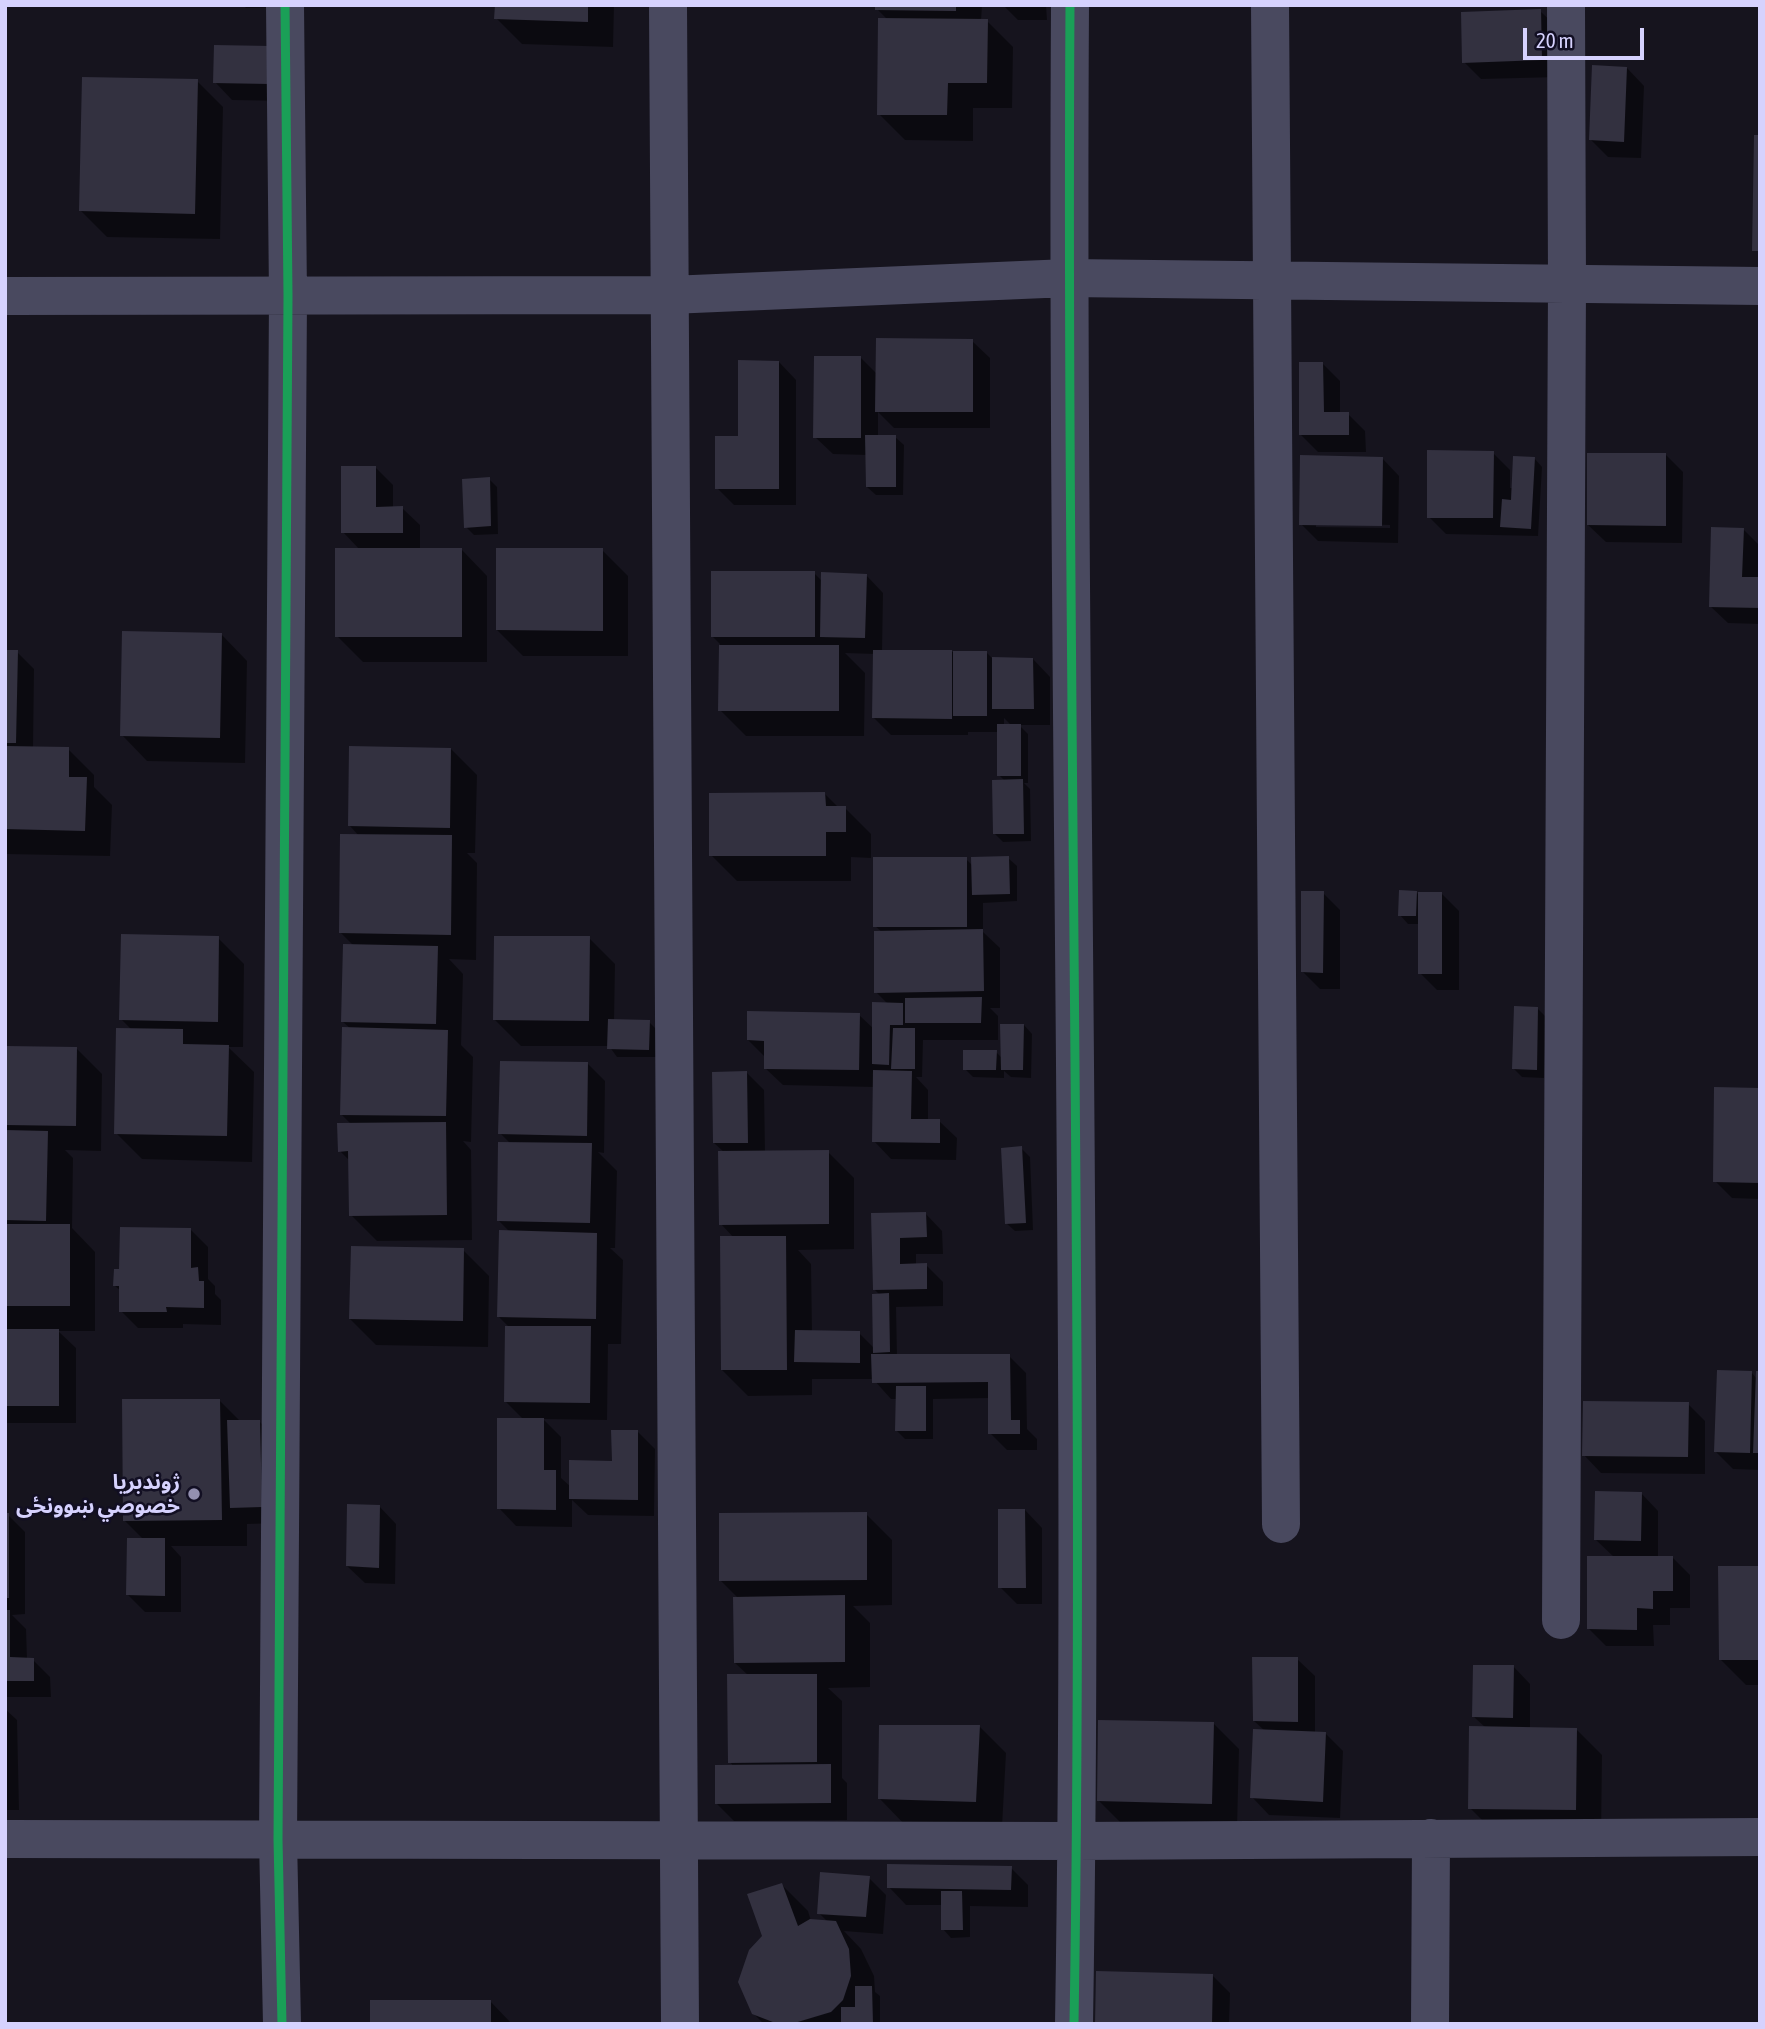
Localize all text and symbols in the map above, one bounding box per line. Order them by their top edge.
scale bar [1527,14,1648,58]
text: 20 m [1536,28,1574,52]
place label: ژوندبریا خصوصي ښوونځی [16,1469,180,1519]
marker: ژوندبریا خصوصي ښوونځی [186,1486,202,1502]

